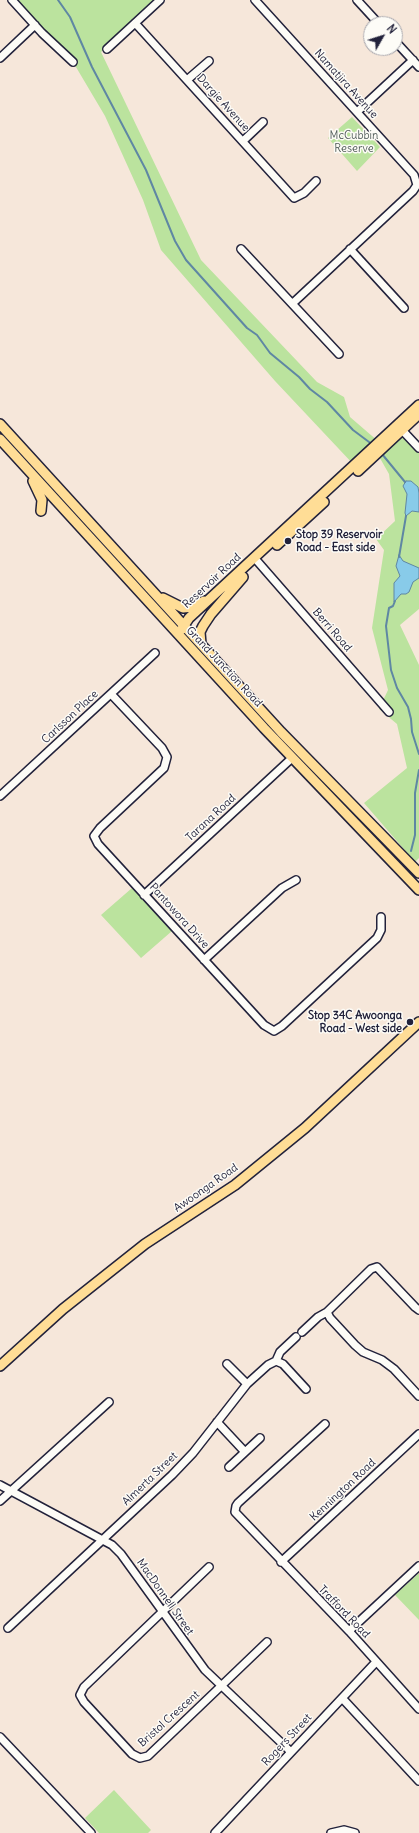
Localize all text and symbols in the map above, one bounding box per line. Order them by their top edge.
north arrow [363,16,403,56]
text: N [384,22,399,36]
street label: Namatjira Avenue [311,47,381,121]
street label: Dargie Avenue [194,72,252,134]
park label: McCubbin Reserve [330,129,378,155]
place label: Stop 39 Reservoir Road - East side [296,528,382,554]
marker: Stop 39 Reservoir Road - East side [283,536,293,546]
street label: Reservoir Road [180,551,244,611]
street label: Berri Road [310,606,354,654]
street label: Grand Junction Road [183,624,265,710]
street label: Carlsson Place [39,688,101,746]
street label: Tarana Road [183,792,239,844]
street label: Pantowora Drive [146,881,212,951]
place label: Stop 34C Awoonga Road - West side [308,1009,402,1035]
marker: Stop 34C Awoonga Road - West side [405,1017,415,1027]
street label: Awoonga Road [171,1161,241,1215]
street label: Almerta Street [120,1449,180,1509]
street label: Kennington Road [307,1456,379,1524]
street label: MacDonnell Street [134,1556,196,1638]
street label: Trafford Road [316,1583,372,1641]
street label: Bristol Crescent [136,1688,202,1750]
street label: Rogers Street [259,1711,315,1769]

